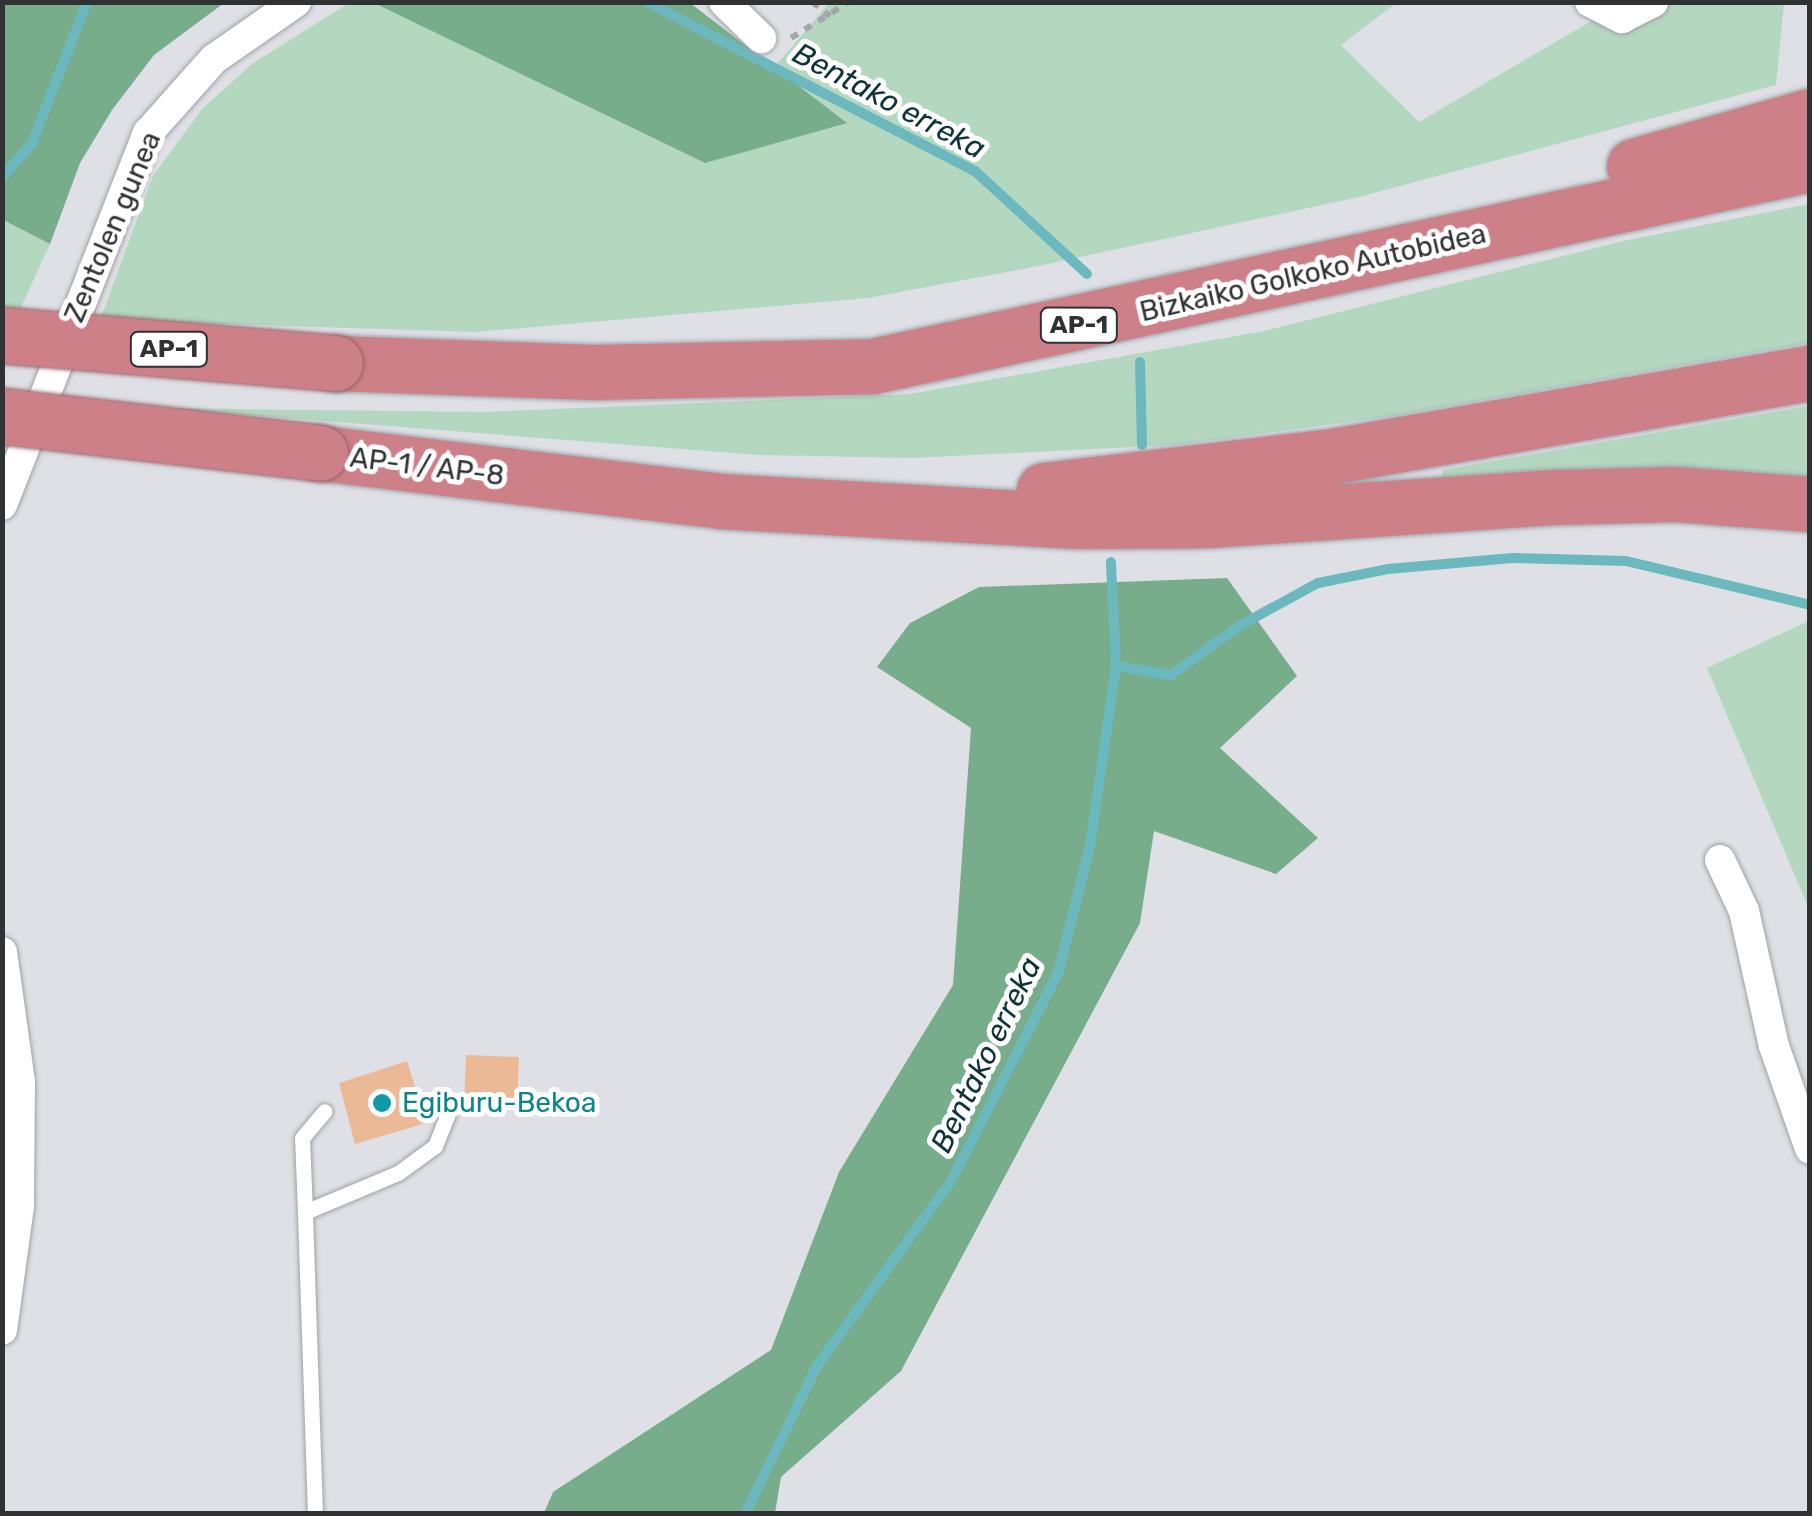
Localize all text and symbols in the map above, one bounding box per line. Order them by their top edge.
water label: Bentako erreka [787,35,991,167]
street label: Zentolen gunea [58,127,168,327]
street label: Bizkaiko Golkoko Autobidea [1136,217,1490,329]
road number: AP-1 [1039,305,1119,345]
road number: AP-1 [129,329,209,369]
street label: AP-1 / AP-8 [348,441,506,493]
water label: Bentako erreka [923,952,1049,1158]
place label: Egiburu-Bekoa [402,1086,596,1120]
marker: Egiburu-Bekoa [371,1092,393,1114]

